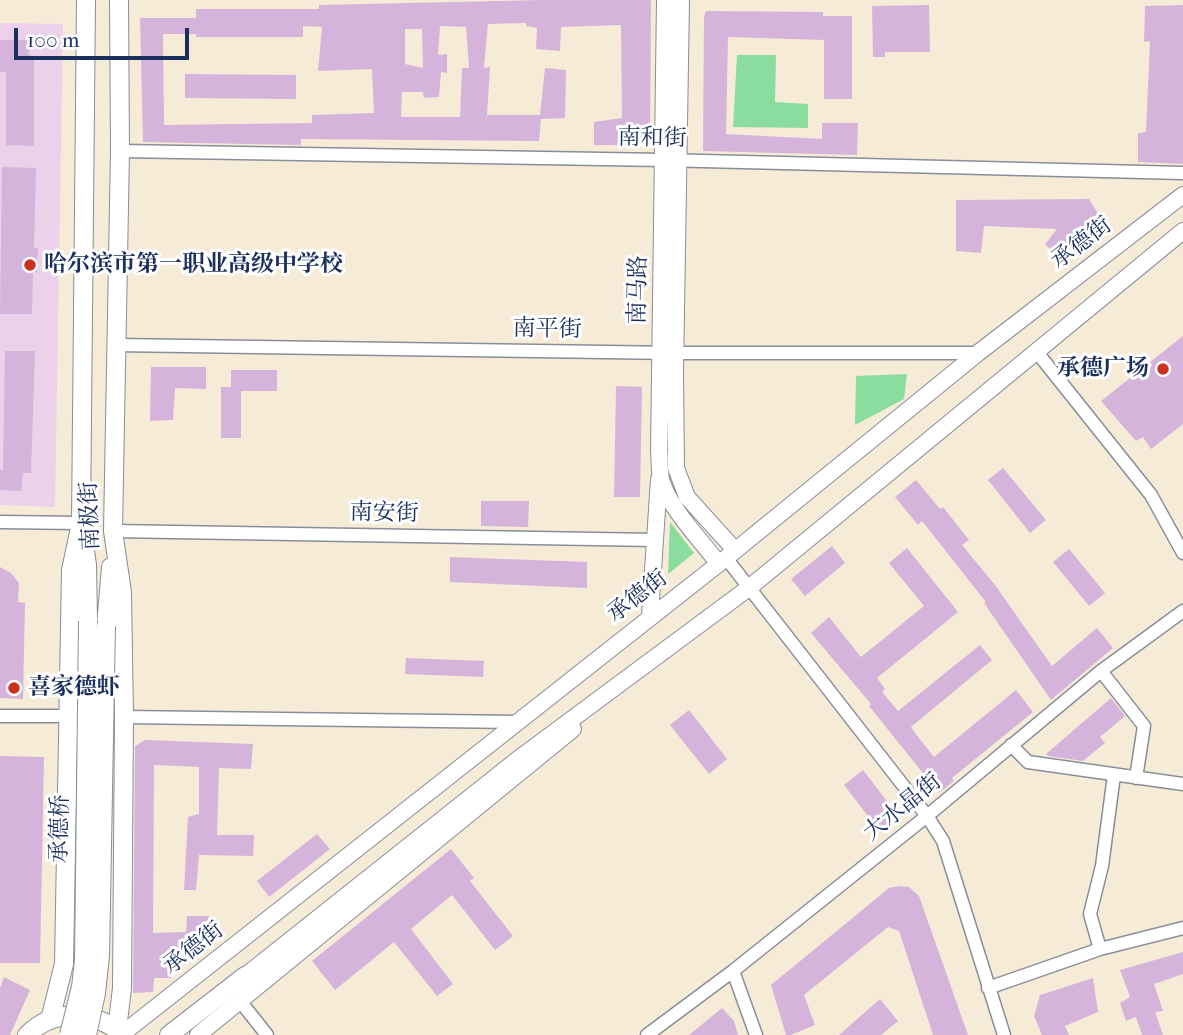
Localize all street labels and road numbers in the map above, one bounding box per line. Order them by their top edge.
street label: 南和街 [617,125,687,153]
street label: 承德街 [1046,212,1118,276]
street label: 南马路 [625,255,653,325]
street label: 南平街 [512,316,582,344]
street label: 南极街 [76,481,106,551]
street label: 南安街 [349,500,419,528]
street label: 承德街 [602,565,674,629]
street label: 大水晶街 [859,768,947,848]
street label: 承德桥 [47,794,75,864]
street label: 承德街 [158,917,230,981]

